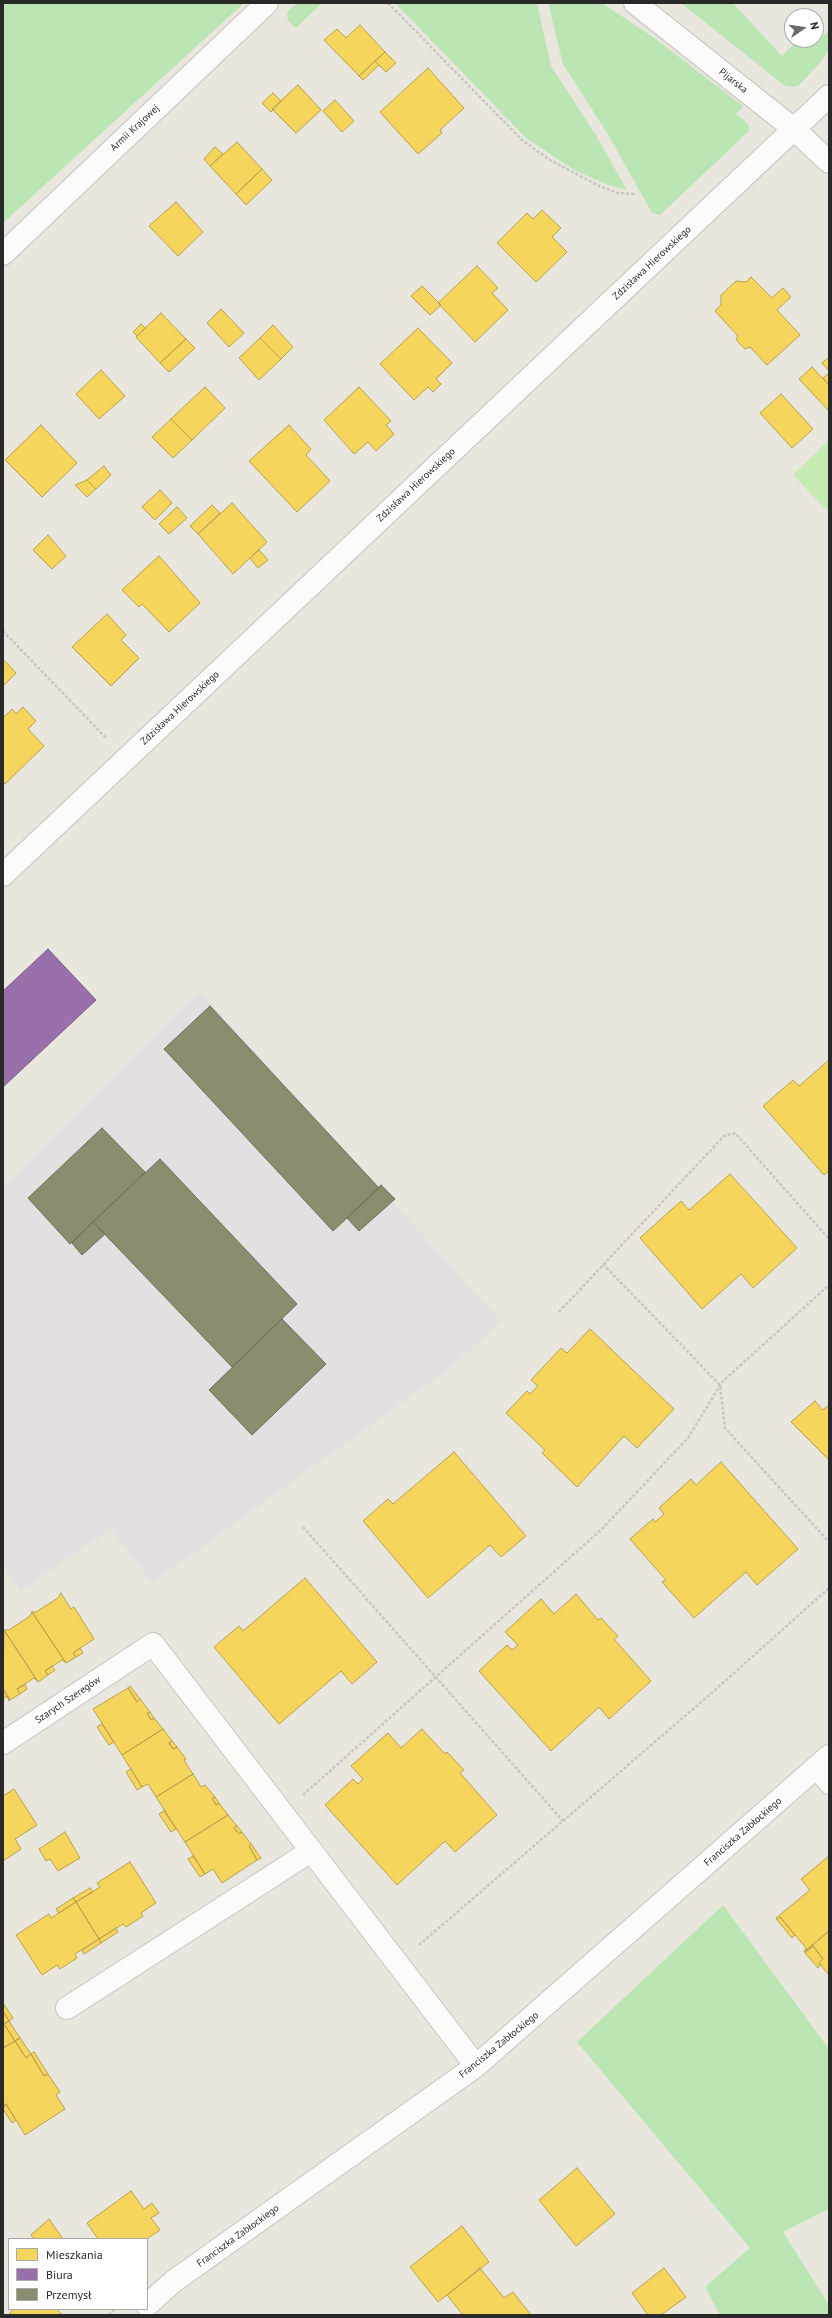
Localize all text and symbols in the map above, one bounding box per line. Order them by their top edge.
north arrow [784,8,824,48]
text: N [807,20,822,31]
street label: Pijarska [716,66,750,96]
street label: Armii Krajowej [108,102,162,154]
street label: Zdzisława Hierowskiego [610,224,694,302]
street label: Zdzisława Hierowskiego [374,446,458,524]
street label: Zdzisława Hierowskiego [138,669,222,747]
street label: Szarych Szeregów [33,1674,103,1726]
street label: Franciszka Zabłockiego [702,1795,784,1869]
street label: Franciszka Zabłockiego [457,2009,541,2081]
street label: Franciszka Zabłockiego [194,2202,282,2270]
legend [8,2238,148,2310]
text: Mieszkania [46,2247,103,2262]
text: Biura [46,2267,73,2282]
text: Przemysł [46,2287,92,2302]

